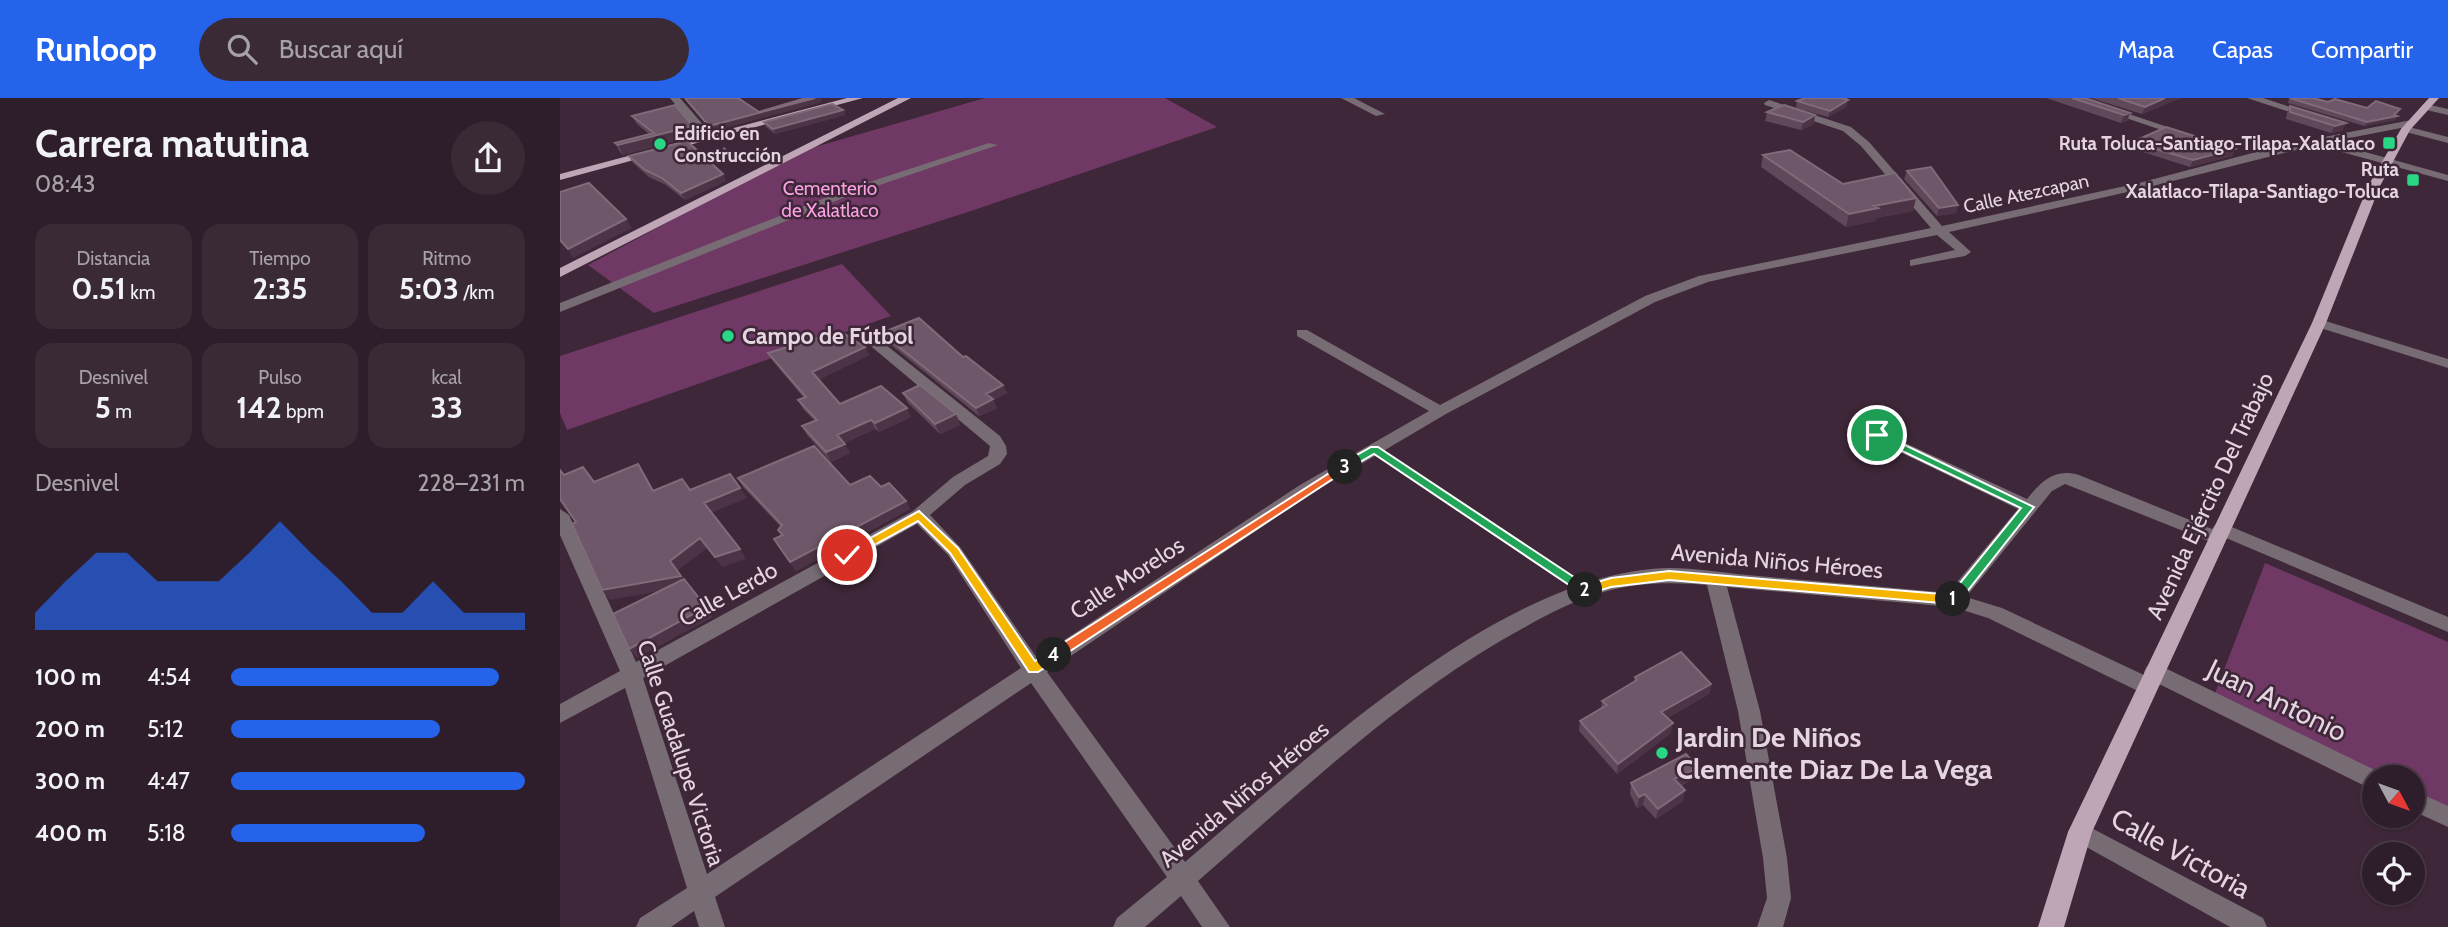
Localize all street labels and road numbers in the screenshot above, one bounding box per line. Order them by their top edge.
street label: Calle Atezcapan [1961,169,2091,218]
street label: Avenida Ejército Del Trabajo [2140,368,2280,624]
street label: Calle Morelos [1065,531,1189,625]
street label: Avenida Niños Héroes [1670,538,1884,584]
street label: Calle Lerdo [674,555,782,633]
street label: Calle Guadalupe Victoria [631,636,731,870]
street label: Juan Antonio [2201,651,2352,748]
street label: Avenida Niños Héroes [1154,715,1334,873]
street label: Calle Victoria [2105,801,2257,906]

